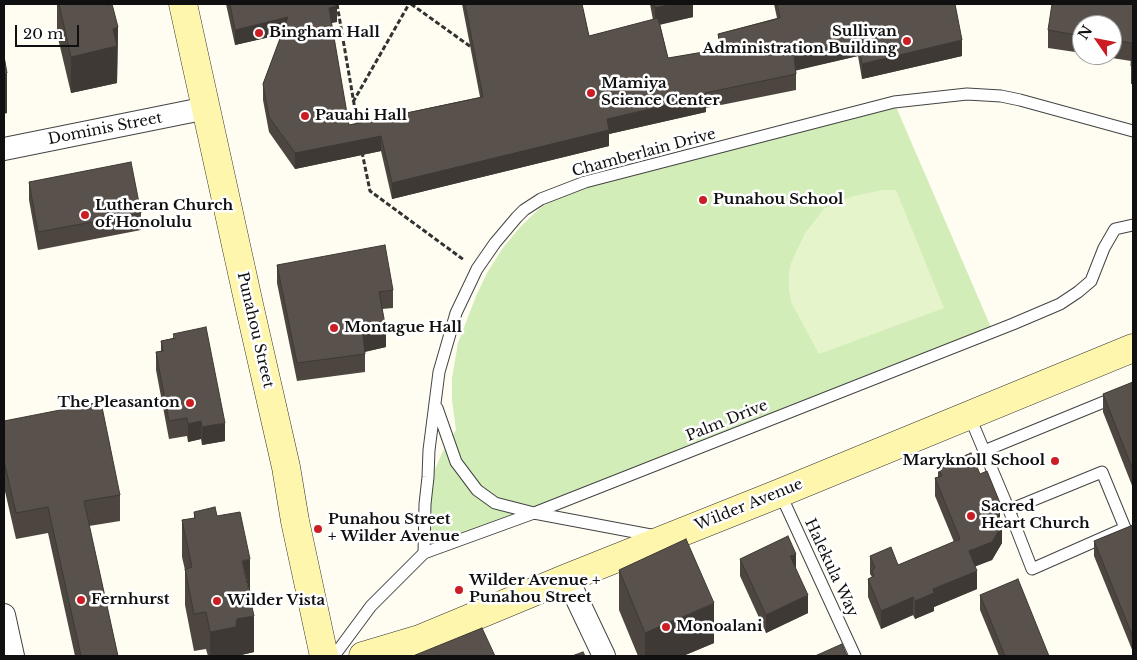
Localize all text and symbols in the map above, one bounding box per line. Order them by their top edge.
scale bar [18,15,81,47]
north arrow [1072,15,1122,65]
text: N [1074,22,1096,43]
place label: Sullivan Administration Building [703,23,897,58]
text: 20 m [23,24,63,43]
place label: Bingham Hall [269,24,380,42]
marker: Bingham Hall [253,27,265,39]
marker: Sullivan Administration Building [901,35,913,47]
place label: Mamiya Science Center [601,75,720,110]
marker: Mamiya Science Center [585,87,597,99]
place label: Pauahi Hall [315,107,407,125]
street label: Dominis Street [46,109,164,149]
marker: Pauahi Hall [299,110,311,122]
street label: Chamberlain Drive [570,125,718,181]
place label: Punahou School [713,191,843,209]
marker: Punahou School [697,194,709,206]
place label: Lutheran Church of Honolulu [95,197,233,232]
marker: Lutheran Church of Honolulu [79,209,91,221]
street label: Punahou Street [233,270,277,390]
place label: Montague Hall [344,319,462,337]
marker: Montague Hall [328,322,340,334]
place label: The Pleasanton [58,394,180,412]
street label: Palm Drive [683,396,771,446]
marker: The Pleasanton [184,397,196,409]
place label: Maryknoll School [902,452,1045,470]
marker: Maryknoll School [1049,455,1061,467]
street label: Wilder Avenue [692,475,806,535]
place label: Sacred Heart Church [981,498,1090,533]
marker: Sacred Heart Church [965,510,977,522]
place label: Punahou Street + Wilder Avenue [328,511,459,546]
street label: Halekula Way [800,516,862,620]
marker: Punahou Street + Wilder Avenue [312,523,324,535]
place label: Wilder Avenue + Punahou Street [469,572,600,607]
marker: Wilder Avenue + Punahou Street [453,584,465,596]
place label: Fernhurst [91,591,169,609]
place label: Wilder Vista [227,592,325,610]
marker: Fernhurst [75,594,87,606]
marker: Wilder Vista [211,595,223,607]
place label: Monoalani [676,618,762,636]
marker: Monoalani [660,621,672,633]

